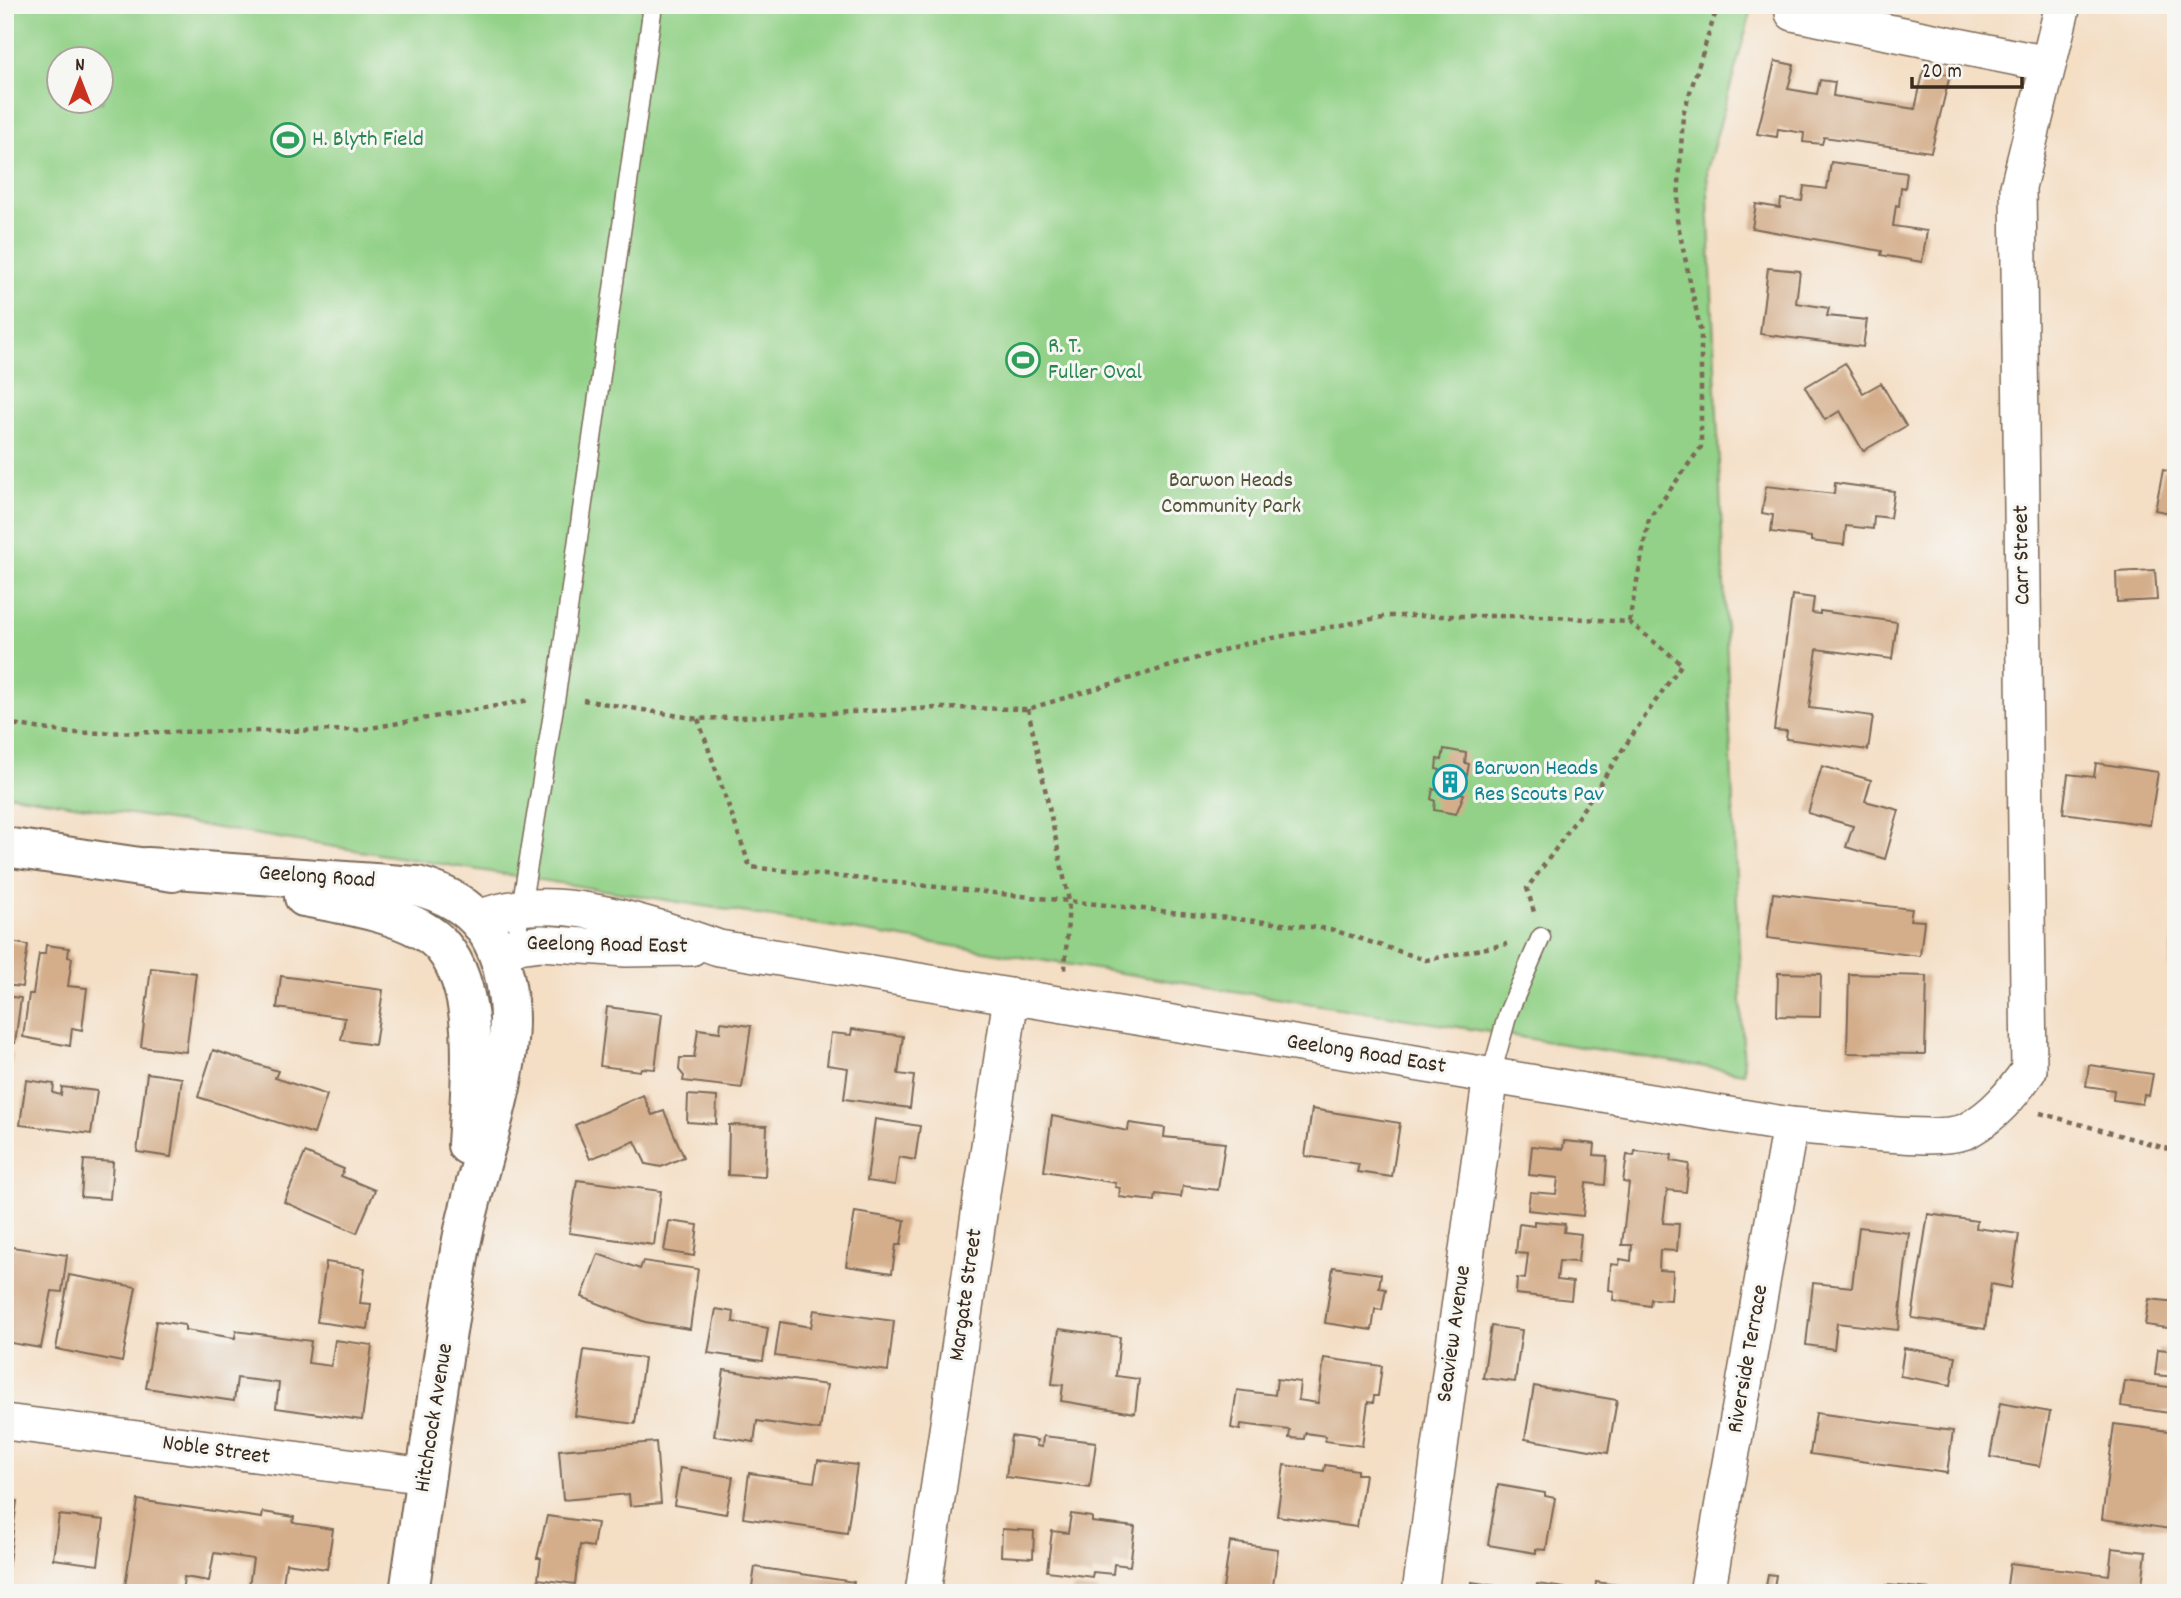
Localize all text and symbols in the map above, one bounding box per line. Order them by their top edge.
north arrow [46,46,116,116]
scale bar [1912,46,2022,90]
text: N [75,53,85,80]
text: 20 m [1922,58,1962,88]
sports icon: H. Blyth Field [269,121,307,159]
place label: H. Blyth Field [312,124,424,157]
place label: R. T. Fuller Oval [1048,331,1143,390]
sports icon: R. T. Fuller Oval [1004,341,1042,379]
park label: Barwon Heads Community Park [1161,465,1301,524]
street label: Carr Street [2006,505,2040,605]
place label: Barwon Heads Res Scouts Pav [1474,753,1604,812]
building icon: Barwon Heads Res Scouts Pav [1431,763,1469,801]
street label: Geelong Road [258,857,376,899]
street label: Geelong Road East [526,928,688,964]
street label: Geelong Road East [1284,1026,1448,1084]
street label: Margate Street [941,1227,993,1363]
street label: Seaview Avenue [1429,1263,1481,1405]
street label: Riverside Terrace [1720,1282,1778,1436]
street label: Hitchcock Avenue [407,1341,463,1495]
street label: Noble Street [160,1427,272,1475]

